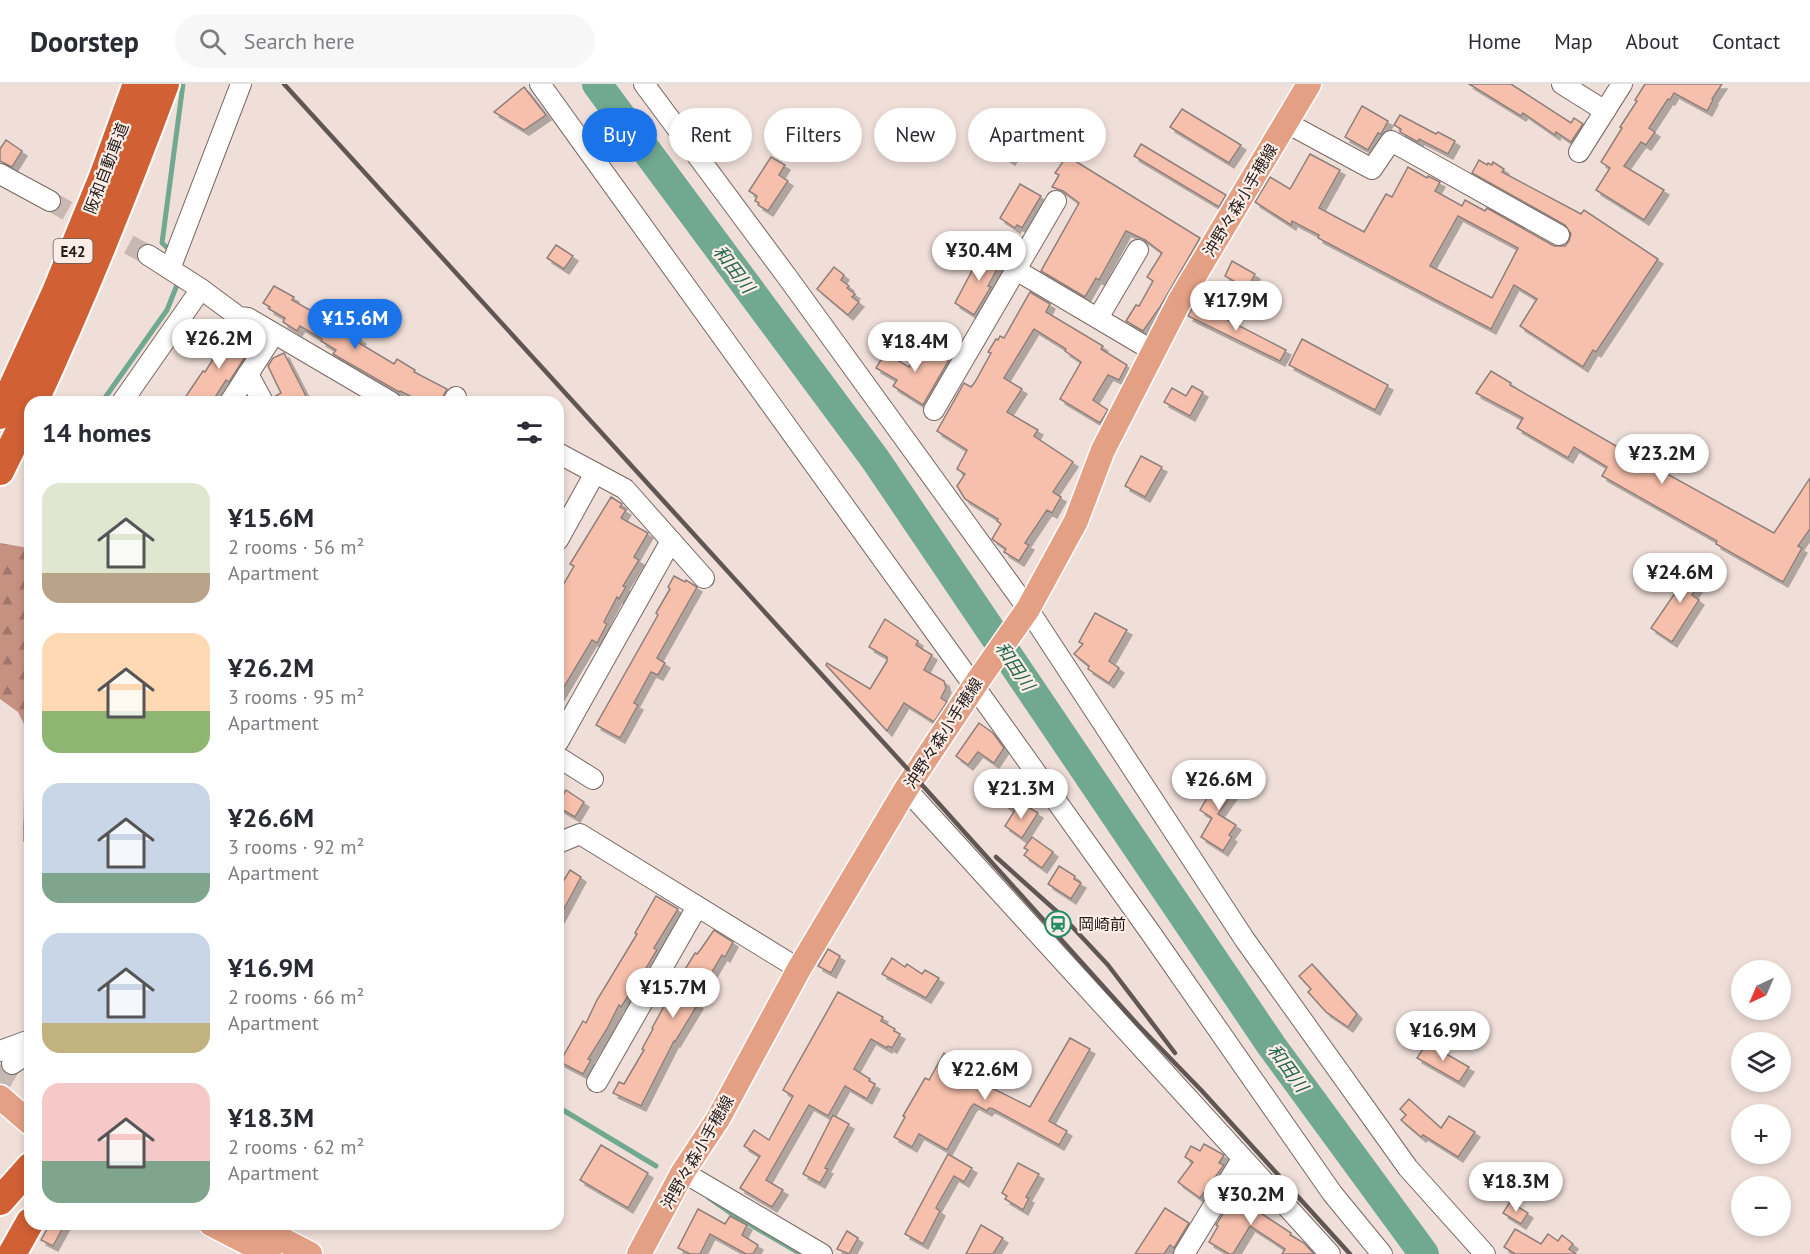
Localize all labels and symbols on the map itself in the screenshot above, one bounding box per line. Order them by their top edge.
street label: 阪和自動車道 [79,120,133,216]
street label: 沖野々森小手穂線 [1198,140,1282,260]
pin: ¥30.4M [930,231,1028,282]
road number: E42 [54,239,92,263]
water label: 和田川 [709,241,761,299]
pin: ¥17.9M [1187,281,1285,332]
pin: ¥15.6M [306,299,404,350]
pin: ¥26.2M [170,319,268,370]
pin: ¥18.4M [866,322,964,373]
pin: ¥23.2M [1613,434,1711,485]
pin: ¥24.6M [1631,553,1729,604]
water label: 和田川 [990,637,1041,696]
street label: 沖野々森小手穂線 [900,674,986,792]
pin: ¥26.6M [1170,760,1268,811]
pin: ¥21.3M [972,769,1070,820]
station icon: 岡崎前 [1043,909,1073,939]
place label: 岡崎前 [1078,914,1126,934]
north arrow [1731,960,1791,1020]
pin: ¥15.7M [624,968,722,1019]
pin: ¥16.9M [1394,1011,1492,1062]
water label: 和田川 [1263,1039,1314,1098]
pin: ¥22.6M [936,1050,1034,1101]
street label: 沖野々森小手穂線 [656,1092,738,1212]
pin: ¥18.3M [1467,1162,1565,1213]
pin: ¥30.2M [1202,1175,1300,1226]

